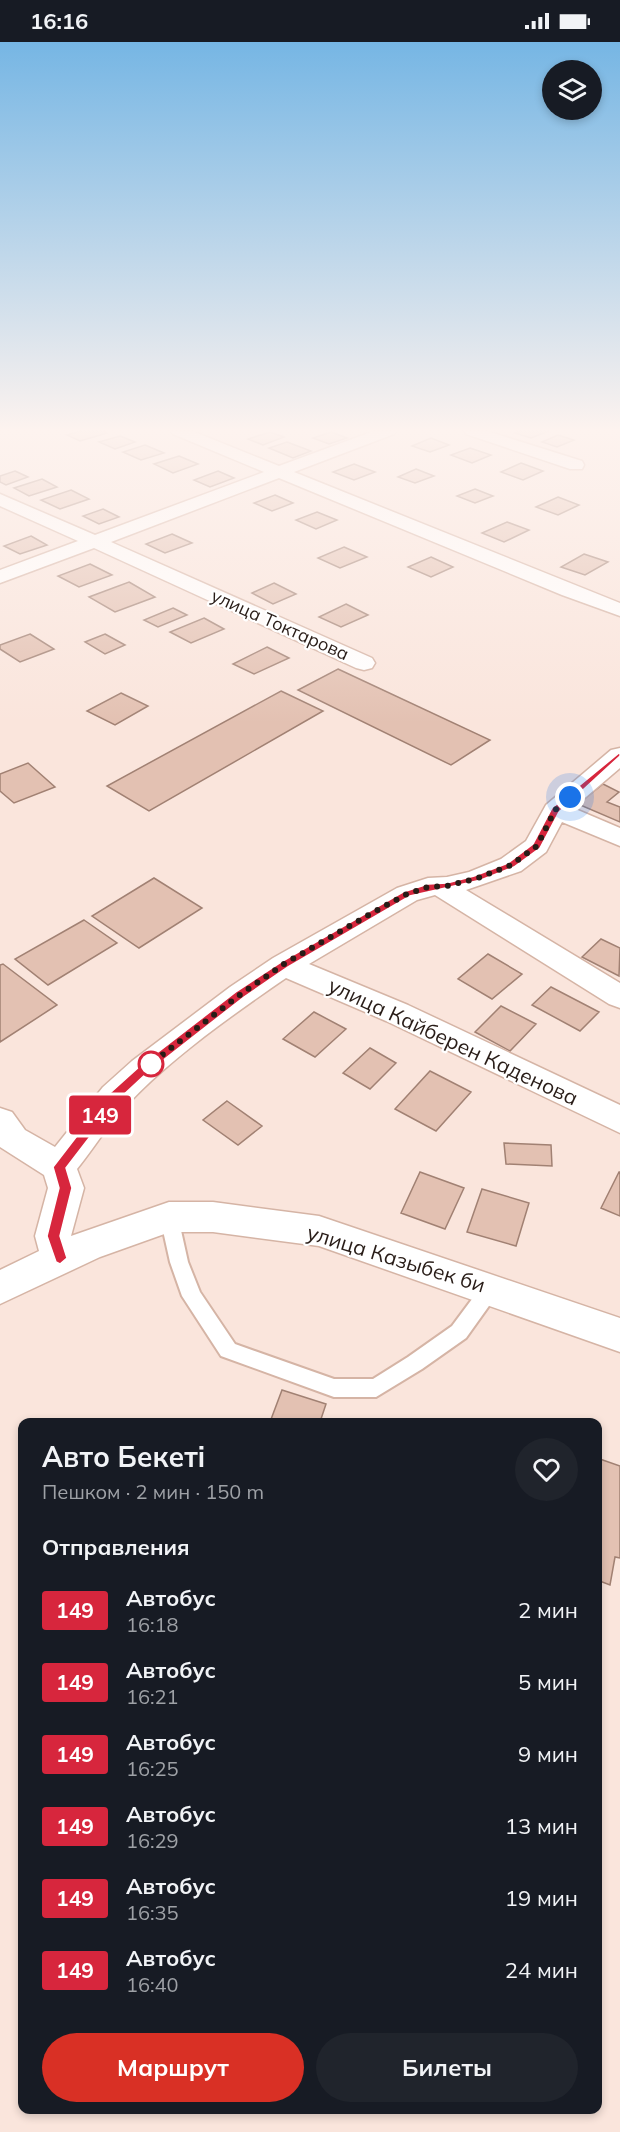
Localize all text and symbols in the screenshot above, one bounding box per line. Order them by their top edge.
text: 16:16 [30,7,88,35]
map controls [542,60,602,120]
button: layers [542,60,602,120]
street label: улица Токтарова [208,584,353,665]
your location [555,782,585,812]
street label: улица Кайберен Каденова [324,972,582,1110]
unlabelled marker [138,1051,164,1077]
line badge: 149 [66,1096,134,1134]
text: 149 [81,1102,119,1128]
street label: улица Казыбек би [304,1219,489,1298]
button: heart [515,1438,578,1501]
text: Авто Бекетi [42,1439,205,1474]
text: Пешком · 2 мин · 150 m [42,1479,264,1504]
text: Отправления [42,1533,190,1561]
text: Автобус [126,1584,216,1612]
text: 2 мин [518,1596,578,1624]
text: 149 [56,1597,94,1623]
text: 16:18 [126,1612,179,1637]
text: Автобус [126,1656,216,1684]
text: 5 мин [518,1668,578,1696]
text: 149 [56,1669,94,1695]
text: 16:21 [126,1684,179,1709]
text: Автобус [126,1728,216,1756]
text: 9 мин [518,1740,578,1768]
text: 149 [56,1741,94,1767]
text: 16:25 [126,1756,179,1781]
text: Автобус [126,1800,216,1828]
text: 13 мин [505,1812,578,1840]
text: 149 [56,1813,94,1839]
text: 16:29 [126,1828,179,1853]
text: Автобус [126,1872,216,1900]
text: 19 мин [505,1884,578,1912]
text: 149 [56,1885,94,1911]
text: 16:35 [126,1900,179,1925]
text: Автобус [126,1944,216,1972]
text: 24 мин [505,1956,578,1984]
text: 149 [56,1957,94,1983]
text: 16:40 [126,1972,179,1997]
button: Маршрут [42,2033,304,2102]
button: Билеты [316,2033,578,2102]

